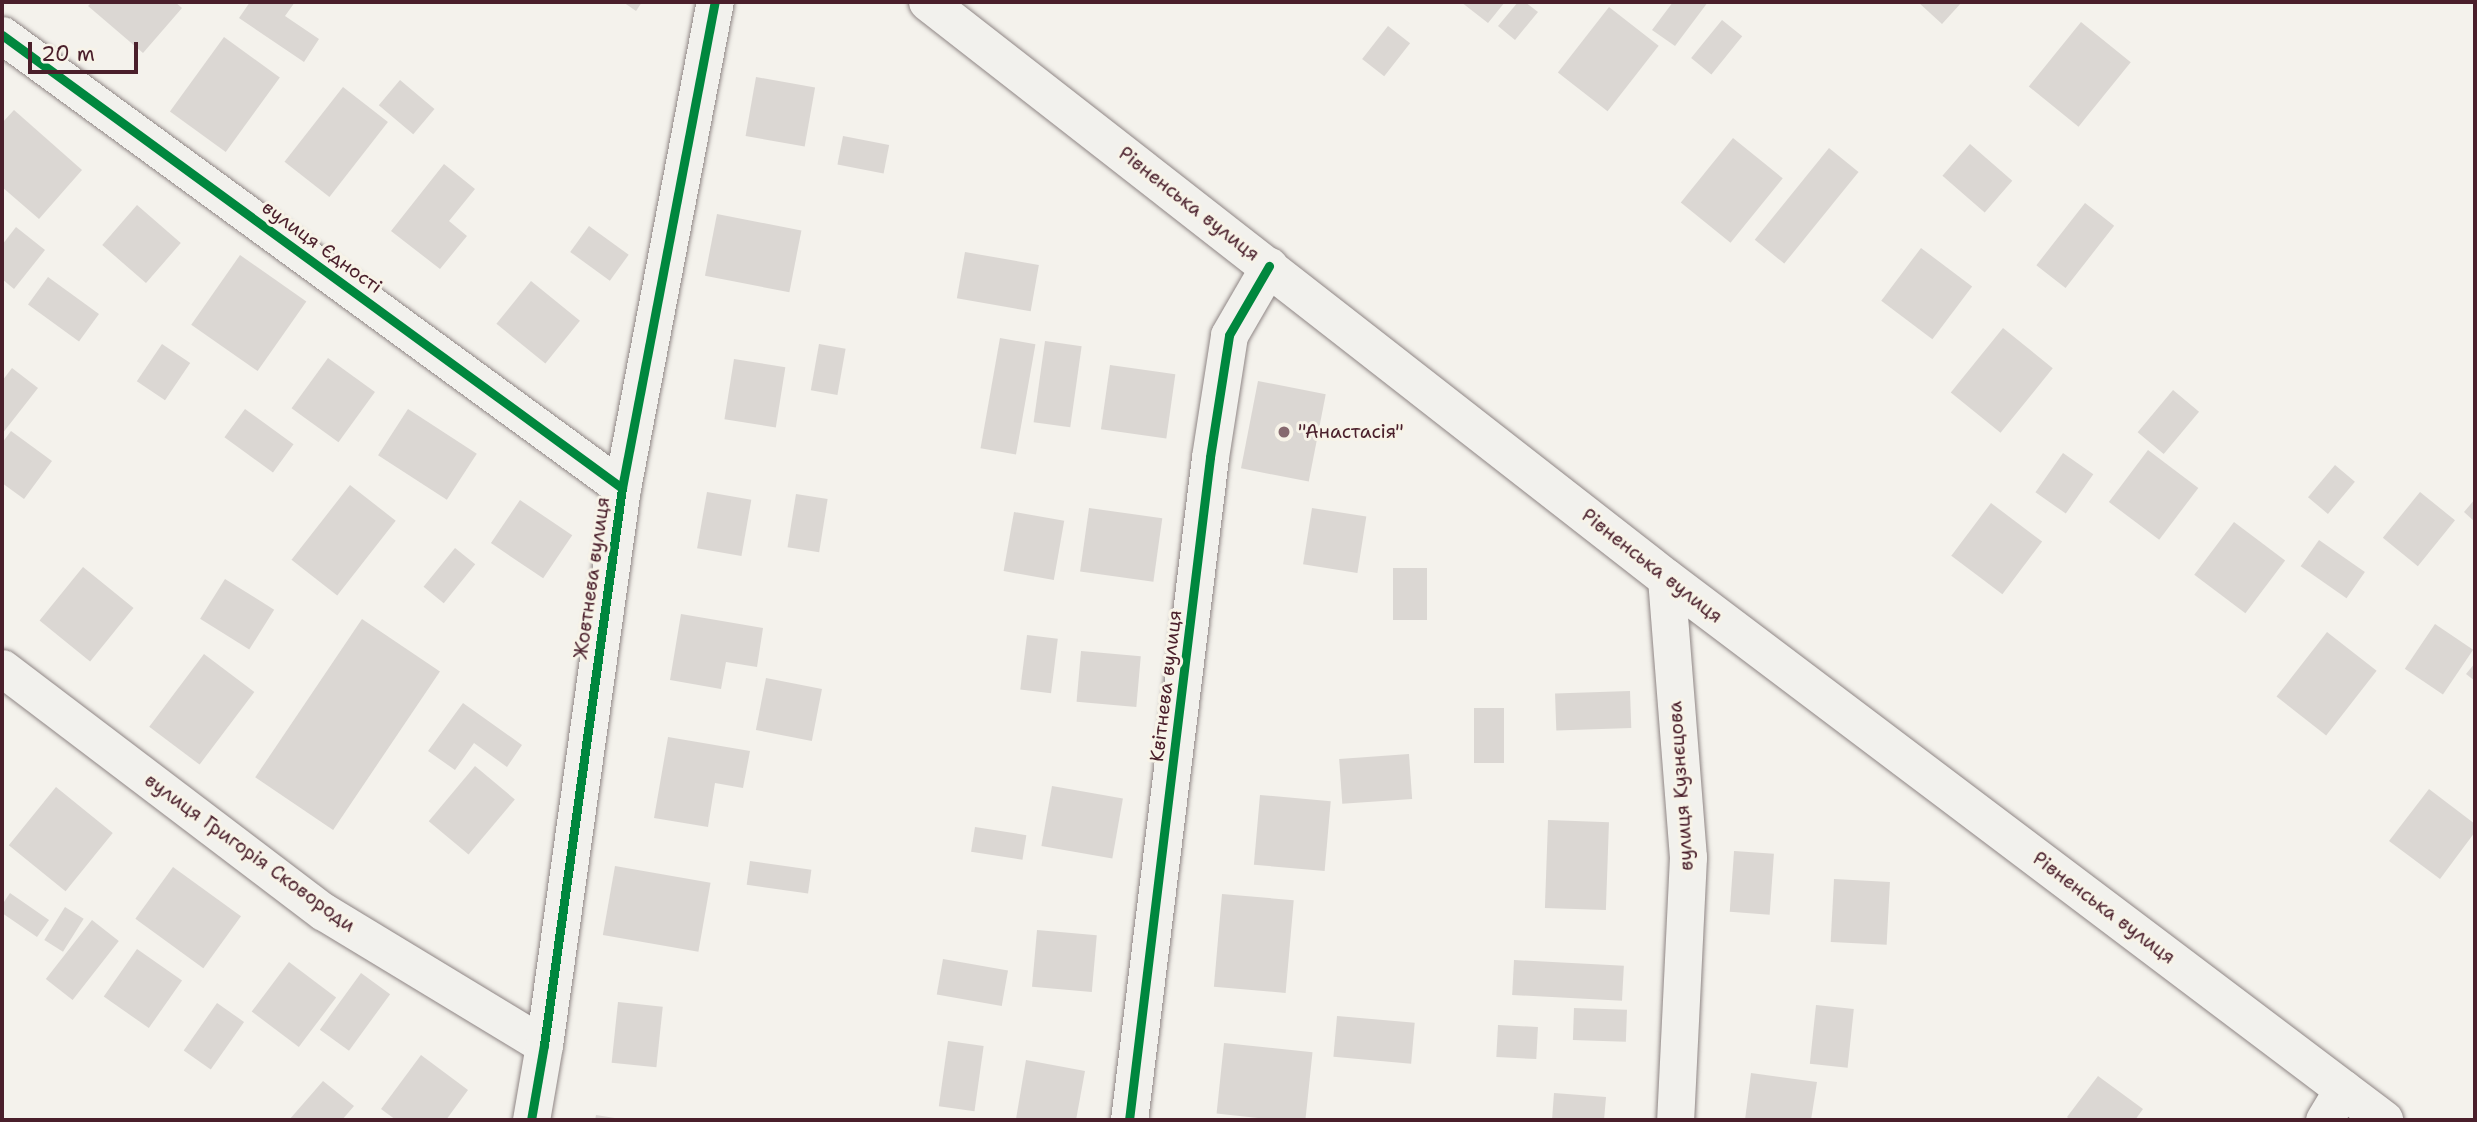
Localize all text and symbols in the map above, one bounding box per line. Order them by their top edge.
scale bar [32,28,142,72]
text: 20 m [41,40,95,68]
street label: Рівненська вулиця [1114,142,1264,266]
street label: вулиця Єдності [258,196,386,298]
place label: "Анастасія" [1298,421,1404,443]
marker: "Анастасія" [1276,424,1292,440]
street label: Жовтнева вулиця [569,495,615,661]
street label: Рівненська вулиця [1577,504,1727,628]
street label: Квітнева вулиця [1145,609,1187,763]
street label: вулиця Кузнєцова [1664,700,1698,872]
street label: вулиця Григорія Сковороди [140,769,360,937]
street label: Рівненська вулиця [2028,847,2180,969]

